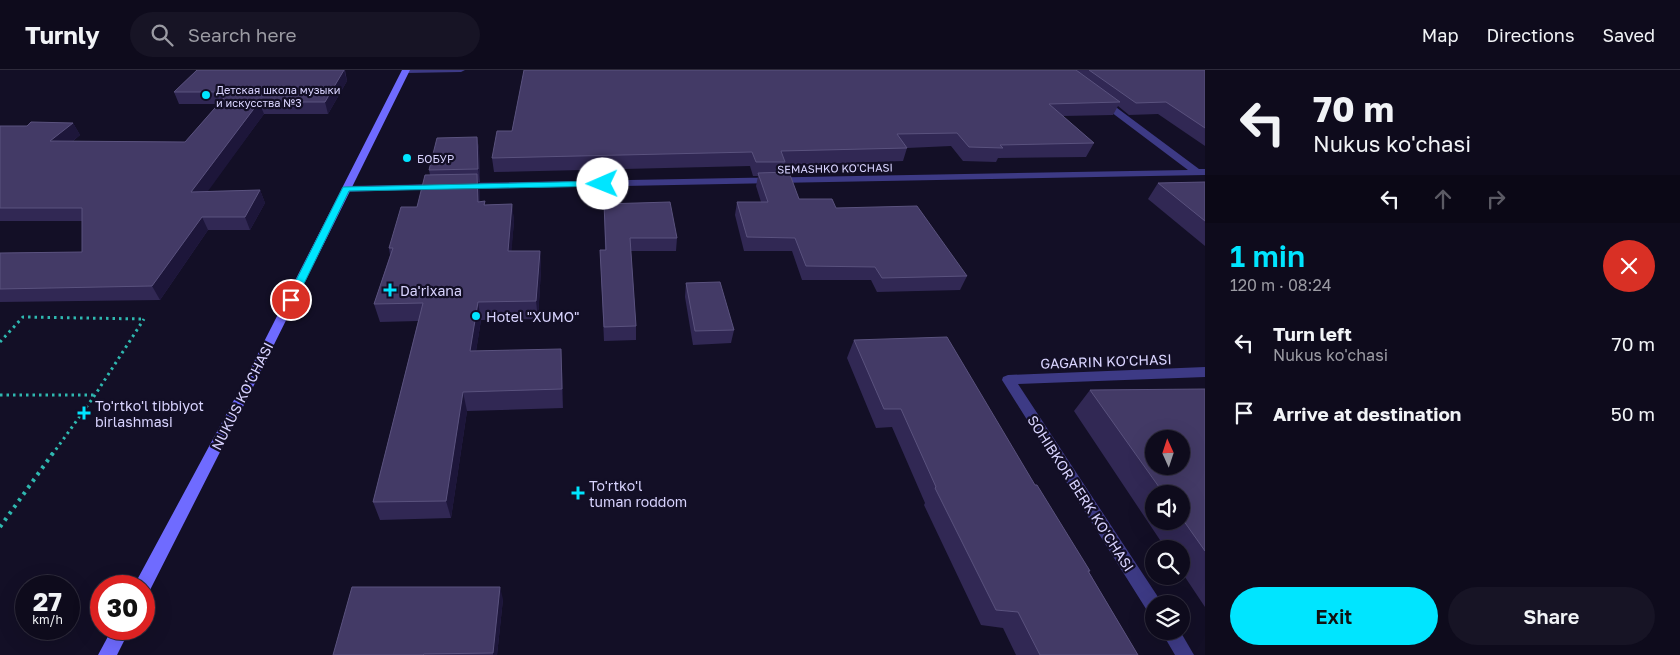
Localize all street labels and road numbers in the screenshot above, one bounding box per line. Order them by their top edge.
street label: SEMASHKO KO'CHASI [777,160,893,176]
street label: NUKUS KO'CHASI [207,339,277,453]
street label: GAGARIN KO'CHASI [1040,350,1172,372]
street label: SOHIBKOR BERK KO'CHASI [1024,412,1138,574]

